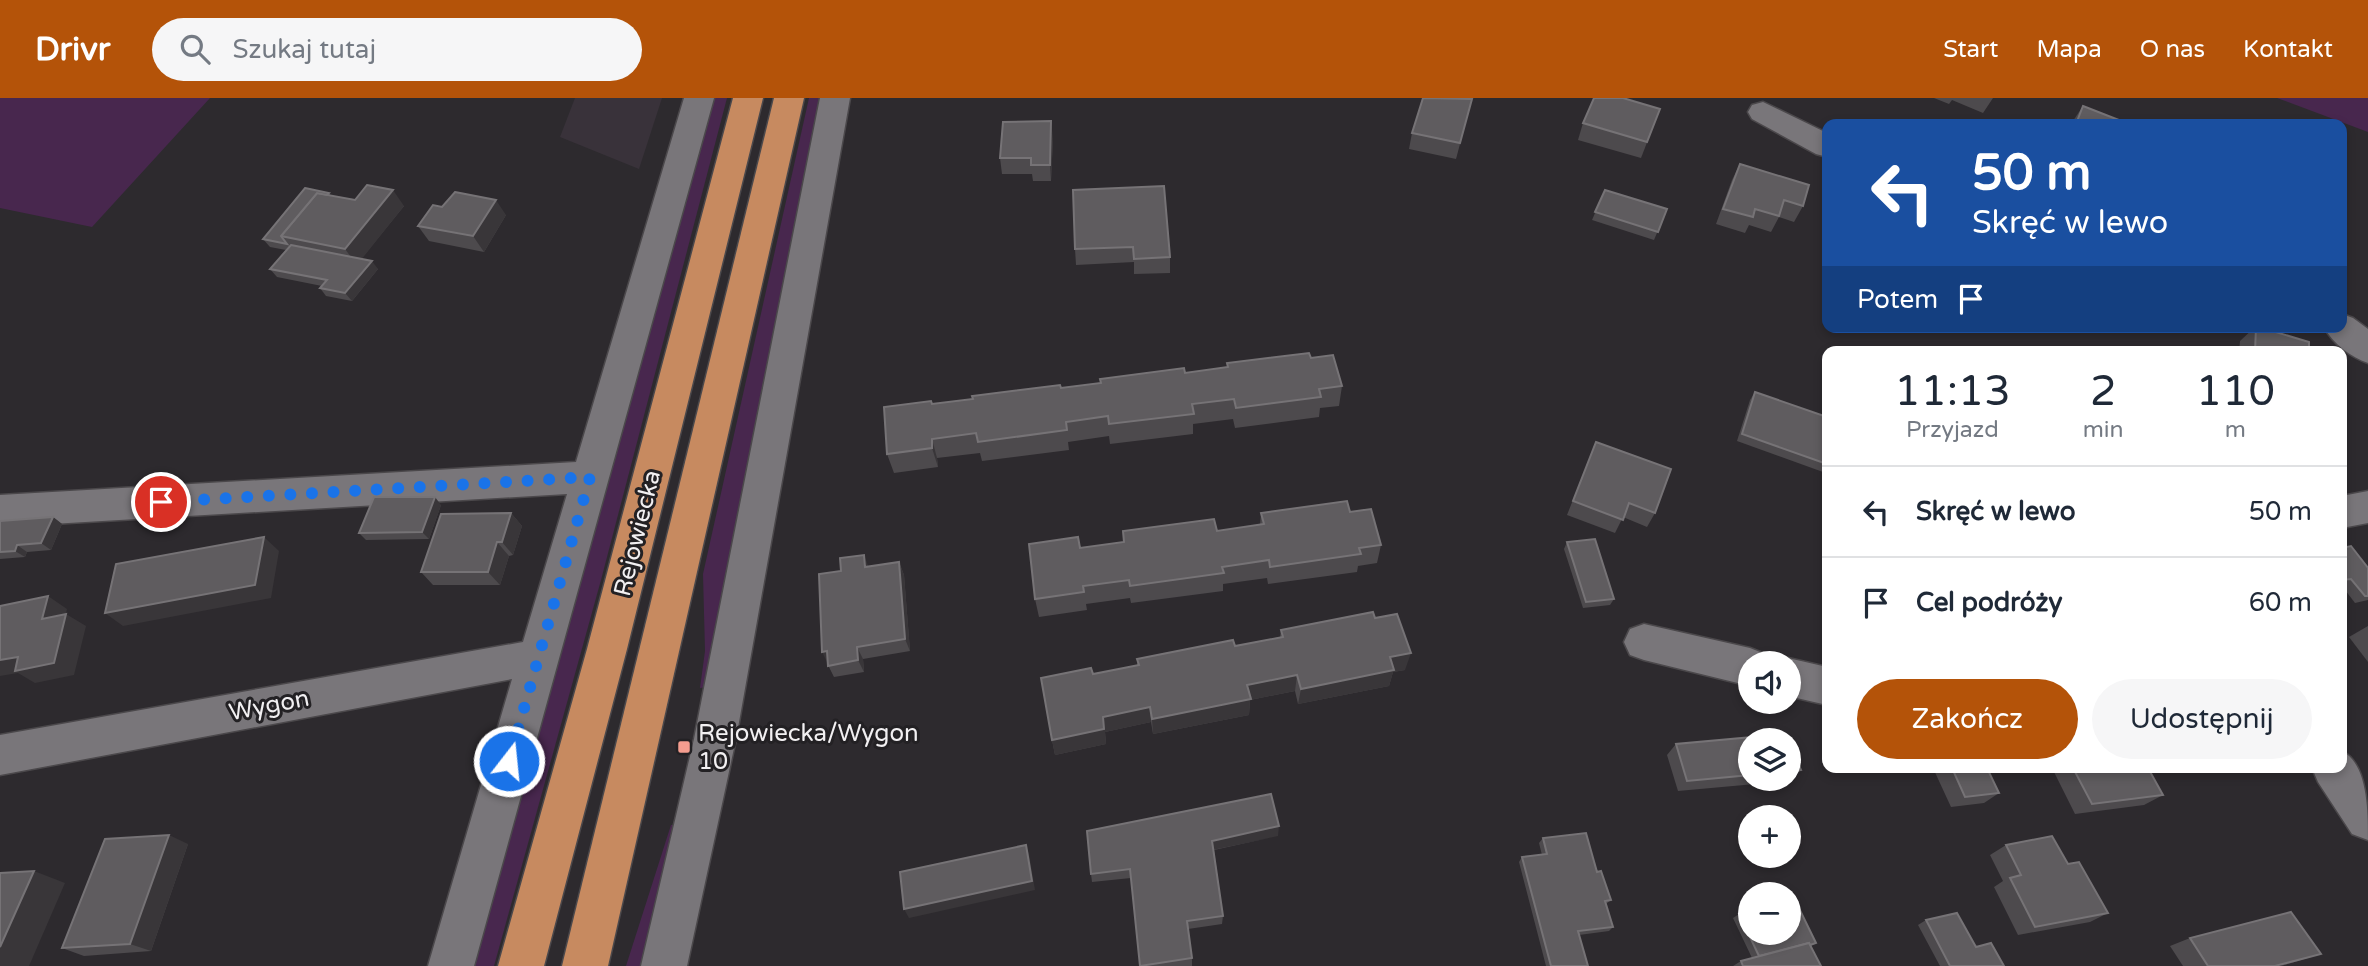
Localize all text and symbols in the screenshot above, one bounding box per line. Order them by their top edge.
search box [152,18,642,81]
text: Drivr [35,30,110,69]
icon: search [176,30,214,68]
text: Szukaj tutaj [232,34,376,65]
text: Start [1943,35,1998,64]
text: Mapa [2036,35,2102,64]
text: O nas [2140,35,2205,64]
text: Kontakt [2243,35,2333,64]
text: 50 m [1972,144,2091,203]
icon: left [1857,147,1948,238]
text: Skręć w lewo [1972,204,2168,242]
icon: arrive [1952,280,1990,318]
text: Potem [1857,284,1938,315]
text: 11:13 [1894,366,2011,417]
text: 2 [2090,366,2116,417]
text: 110 [2196,366,2275,417]
text: Przyjazd [1906,416,1999,444]
text: min [2083,416,2124,444]
text: m [2225,416,2246,444]
street label: Rejowiecka [608,467,667,599]
pin [131,472,191,532]
icon: arrive [142,483,180,521]
icon: left [1857,493,1895,531]
text: Skręć w lewo [1916,496,2076,527]
text: 50 m [2249,496,2312,527]
icon: arrive [1857,584,1895,622]
text: Cel podróży [1916,587,2063,618]
text: 60 m [2249,587,2312,618]
map controls [1738,651,1801,945]
button: sound [1738,651,1801,714]
button: Zakończ [1857,679,2078,759]
button: Udostępnij [2092,679,2312,759]
street label: Wygon [227,684,312,727]
place label: Rejowiecka/Wygon 10 [698,719,919,776]
position arrow [472,724,546,798]
button: layers [1738,728,1801,791]
marker: Rejowiecka/Wygon 10 [676,739,692,755]
button: + [1738,805,1801,868]
button: − [1738,882,1801,945]

